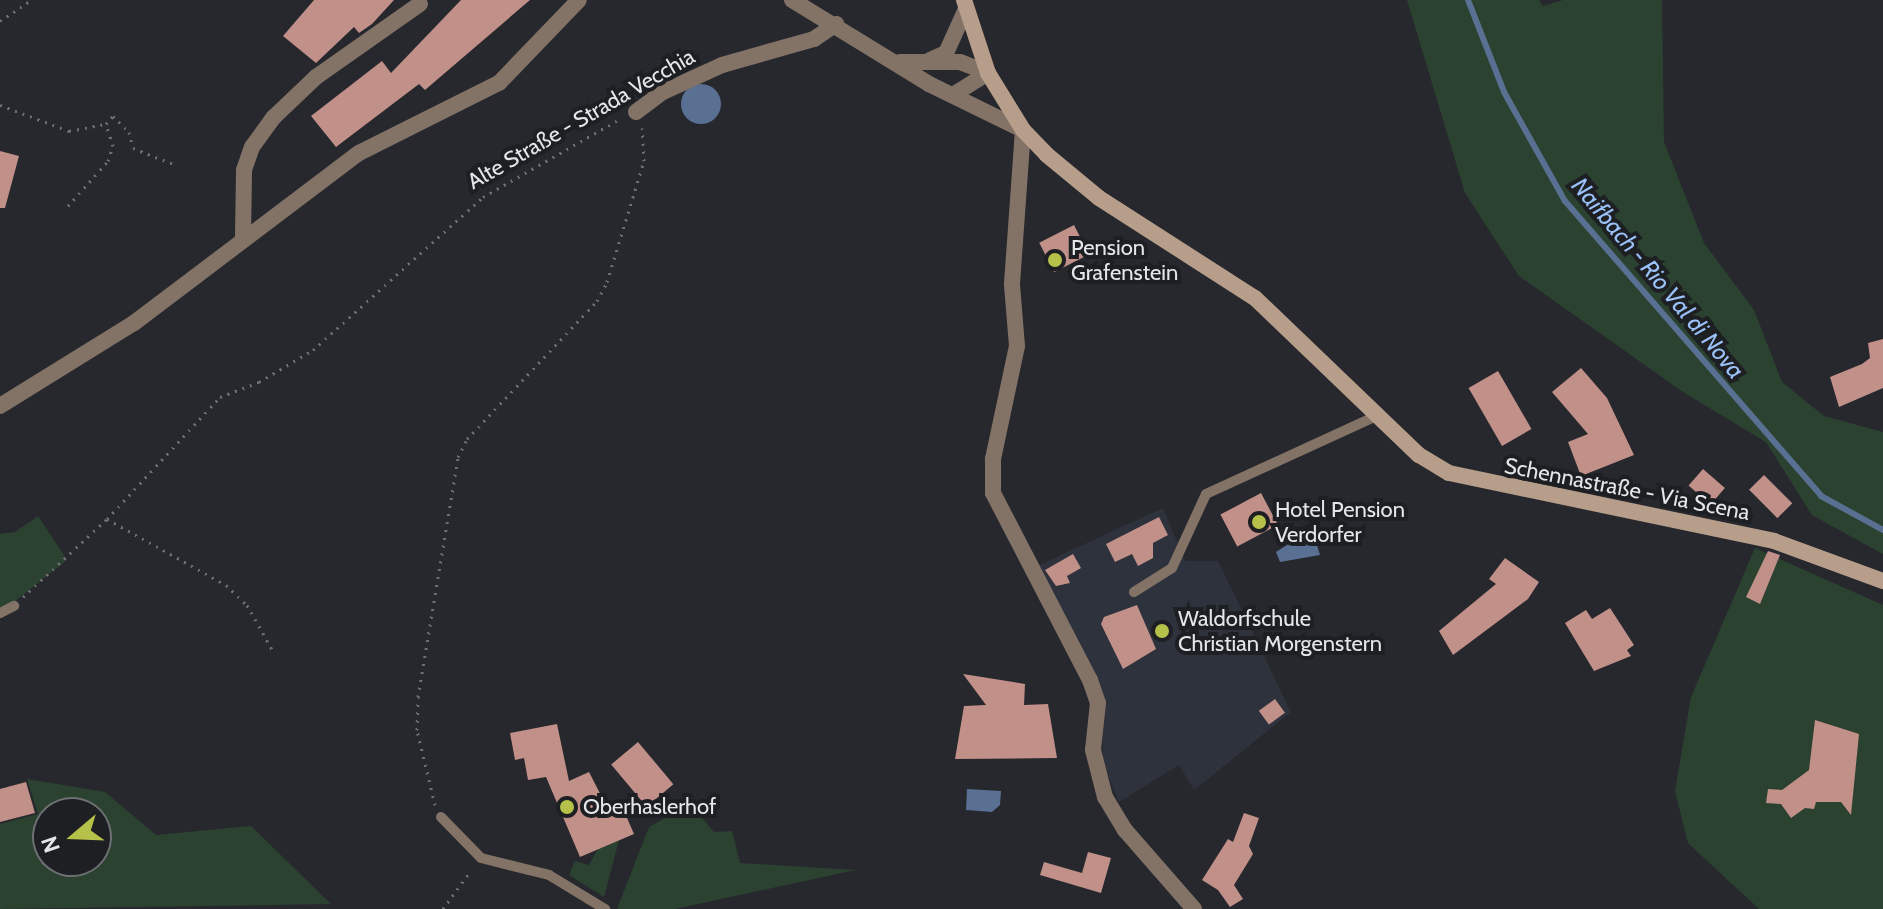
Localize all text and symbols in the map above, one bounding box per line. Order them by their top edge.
street label: Alte Straße - Strada Vecchia [463,43,699,195]
water label: Naifbach - Rio Val di Nova [1566,172,1750,384]
place label: Pension Grafenstein [1071,234,1178,286]
marker: Pension Grafenstein [1046,251,1064,269]
street label: Schennastraße - Via Scena [1502,452,1752,526]
place label: Hotel Pension Verdorfer [1275,496,1405,548]
marker: Hotel Pension Verdorfer [1250,513,1268,531]
place label: Waldorfschule Christian Morgenstern [1178,605,1382,656]
marker: Waldorfschule Christian Morgenstern [1153,622,1171,640]
place label: Oberhaslerhof [583,794,716,820]
north arrow [32,797,112,877]
marker: Oberhaslerhof [558,798,576,816]
text: N [35,833,66,856]

